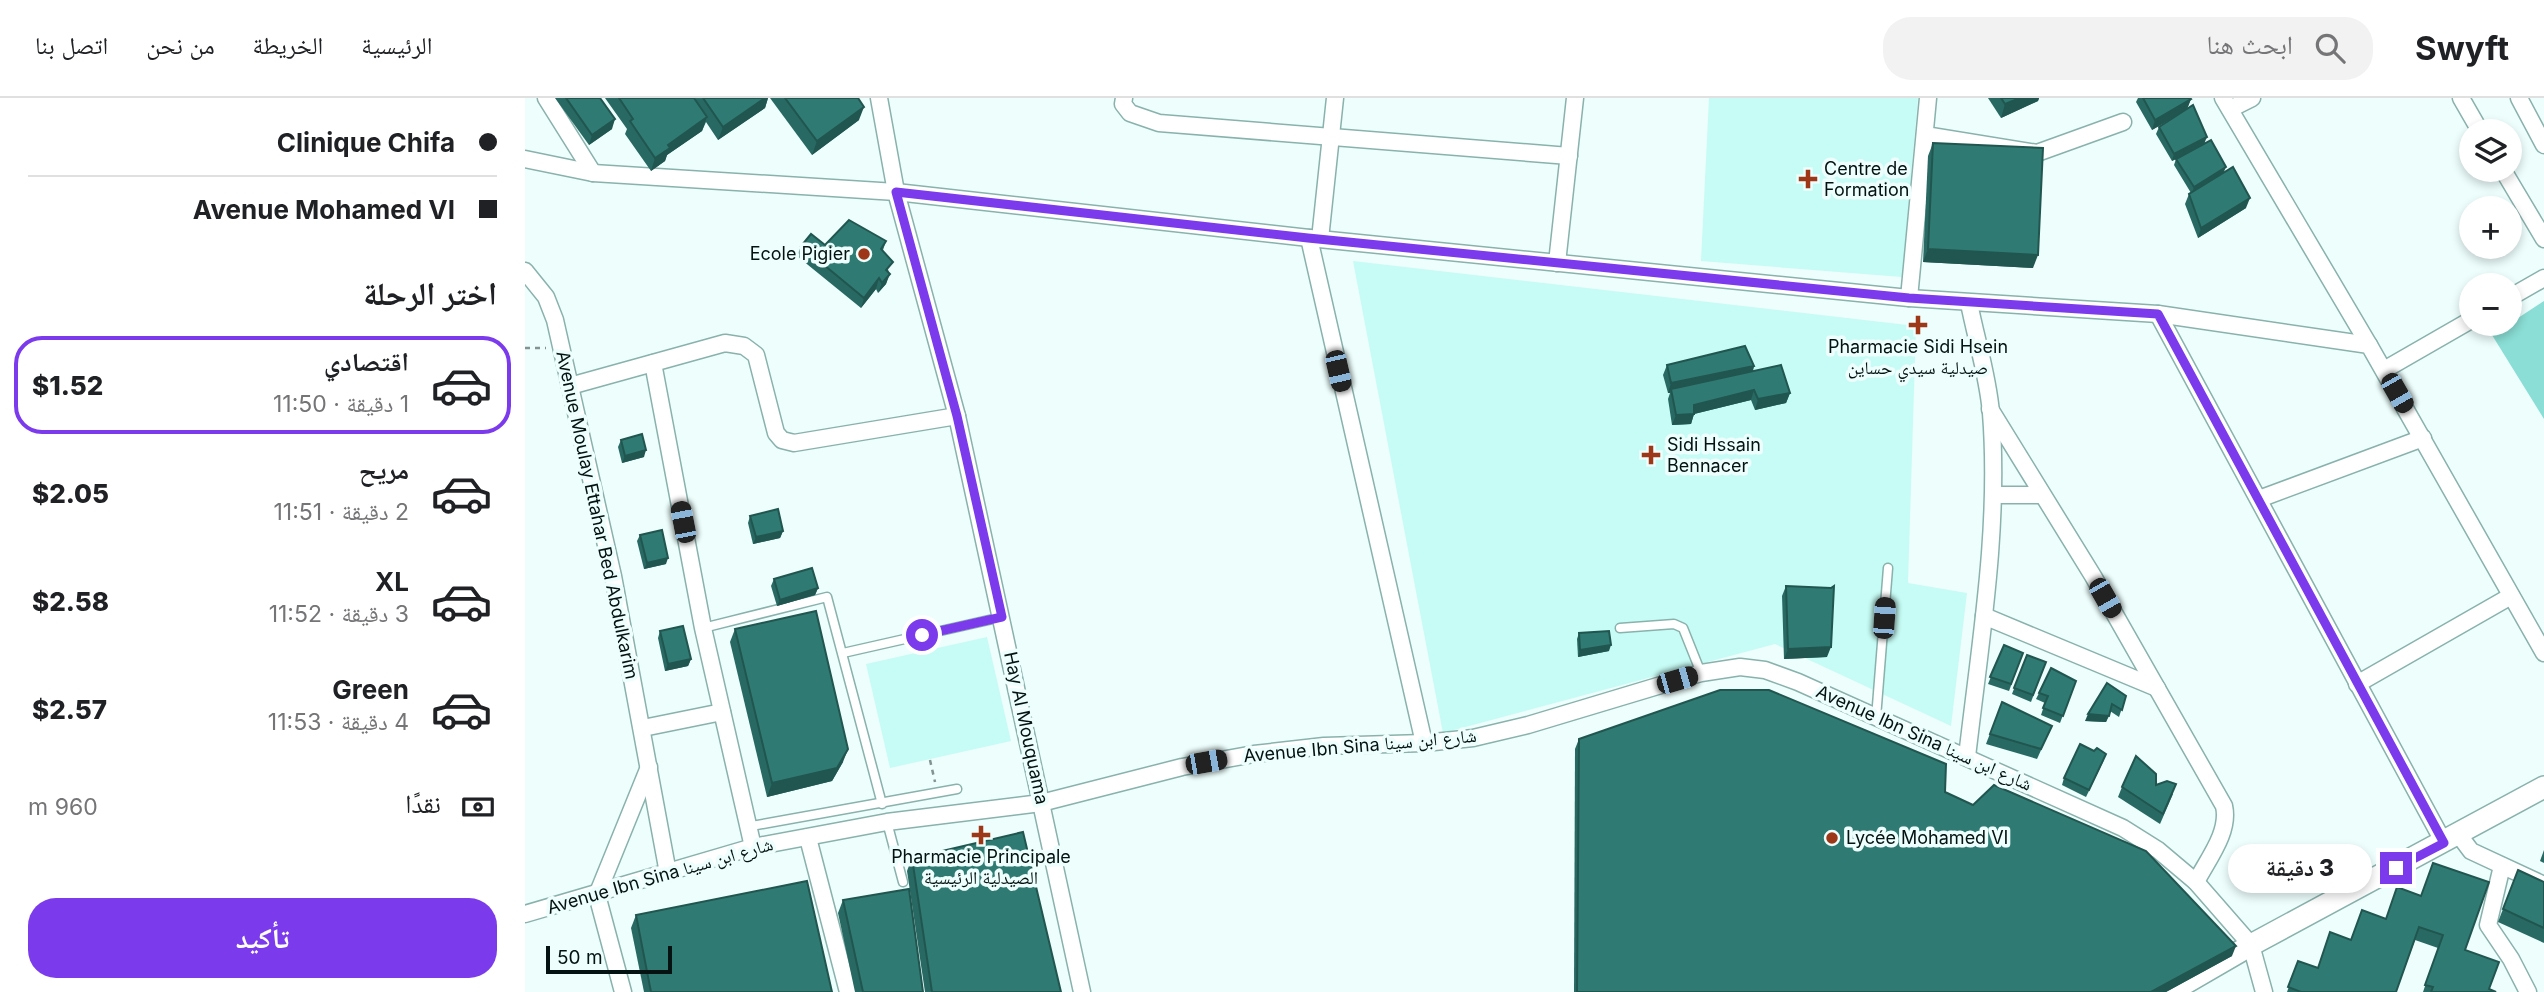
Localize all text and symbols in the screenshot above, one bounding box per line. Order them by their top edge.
search box [1883,17,2373,80]
text: Swyft [2415,28,2509,68]
text: ابحث هنا [2206,29,2293,60]
icon: search [2311,29,2349,67]
text: اتصل بنا [35,31,108,60]
text: من نحن [146,31,215,60]
text: الخريطة [253,31,323,60]
text: الرئيسية [361,31,432,60]
map controls [2459,119,2522,336]
button: layers [2459,119,2522,182]
text: Clinique Chifa [277,127,455,158]
place label: Centre de Formation [1824,158,1909,200]
marker: Centre de Formation [1798,169,1818,189]
text: Avenue Mohamed VI [193,194,455,225]
button: + [2459,196,2522,259]
place label: Ecole Pigier [750,243,850,264]
marker: Ecole Pigier [856,246,872,262]
button: − [2459,273,2522,336]
text: اختر الرحلة [363,274,497,313]
marker: Pharmacie Sidi Hsein صيدلية سيدي حساين [1910,317,1926,333]
place label: Pharmacie Sidi Hsein صيدلية سيدي حساين [1828,336,2008,383]
text: اقتصادي [324,346,409,377]
car [1324,348,1353,394]
street label: Avenue Moulay Ettahar Bed Abdulkarim [552,349,643,681]
icon: car [430,354,493,417]
text: $1.52 [32,370,103,401]
car [2378,370,2417,416]
text: 1 دقيقة · 11:50 [273,390,409,418]
place label: Sidi Hssain Bennacer [1667,434,1761,476]
marker: Sidi Hssain Bennacer [1641,445,1661,465]
text: مريح [359,454,409,485]
icon: car [430,462,493,525]
text: $2.05 [32,478,109,509]
text: 2 دقيقة · 11:51 [273,498,409,526]
car [669,499,698,545]
text: XL [375,566,409,597]
icon: car [430,570,493,633]
car [2086,575,2125,621]
text: $2.58 [32,586,109,617]
car [1873,596,1896,640]
text: 3 دقيقة · 11:52 [269,600,409,628]
route start [906,619,938,651]
street label: Hay Al Mouquama [1000,650,1053,806]
car [1654,664,1701,696]
text: Green [332,674,409,705]
icon: car [430,678,493,741]
street label: Avenue Ibn Sina شارع ابن سينا [1813,680,2035,796]
text: $2.57 [32,694,107,725]
text: 4 دقيقة · 11:53 [268,708,409,736]
street label: Avenue Ibn Sina شارع ابن سينا [1243,725,1477,767]
car [1184,748,1229,776]
text: نقدًا [405,788,441,819]
icon: cash [459,788,497,826]
text: 960 m [28,793,98,821]
marker: Pharmacie Principale الصيدلية الرئيسية [973,827,989,843]
place label: Lycée Mohamed VI [1846,827,2008,848]
marker: Lycée Mohamed VI [1824,830,1840,846]
street label: Avenue Ibn Sina شارع ابن سينا [545,833,775,919]
callout: 3 دقيقة [2228,844,2371,892]
place label: Pharmacie Principale الصيدلية الرئيسية [891,846,1071,888]
route end [2380,852,2412,884]
text: 3 دقيقة [2266,854,2334,882]
button: تأكيد [28,898,497,978]
scale bar [546,943,672,975]
text: 50 m [557,946,603,969]

